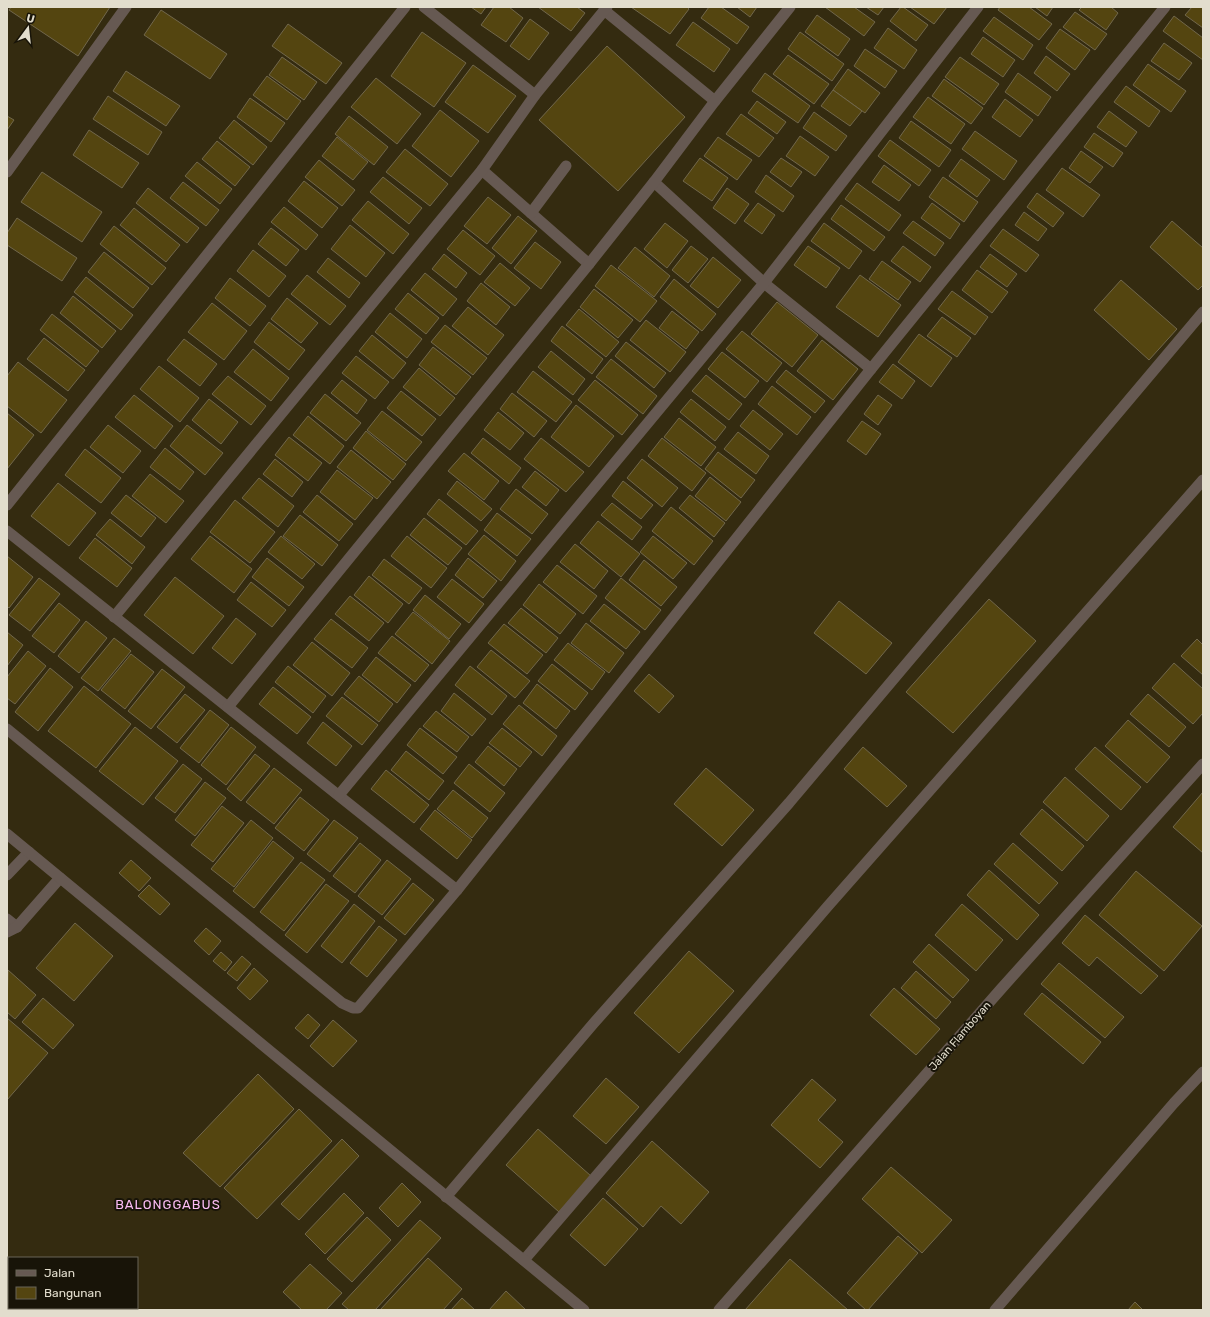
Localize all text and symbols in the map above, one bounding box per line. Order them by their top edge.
north arrow [8,8,48,48]
text: U [25,12,36,26]
street label: Jalan Flamboyan [926,999,994,1073]
district label: BALONGGABUS [115,1197,221,1212]
legend [8,1257,138,1309]
text: Jalan [44,1266,75,1280]
text: Bangunan [44,1286,101,1300]

